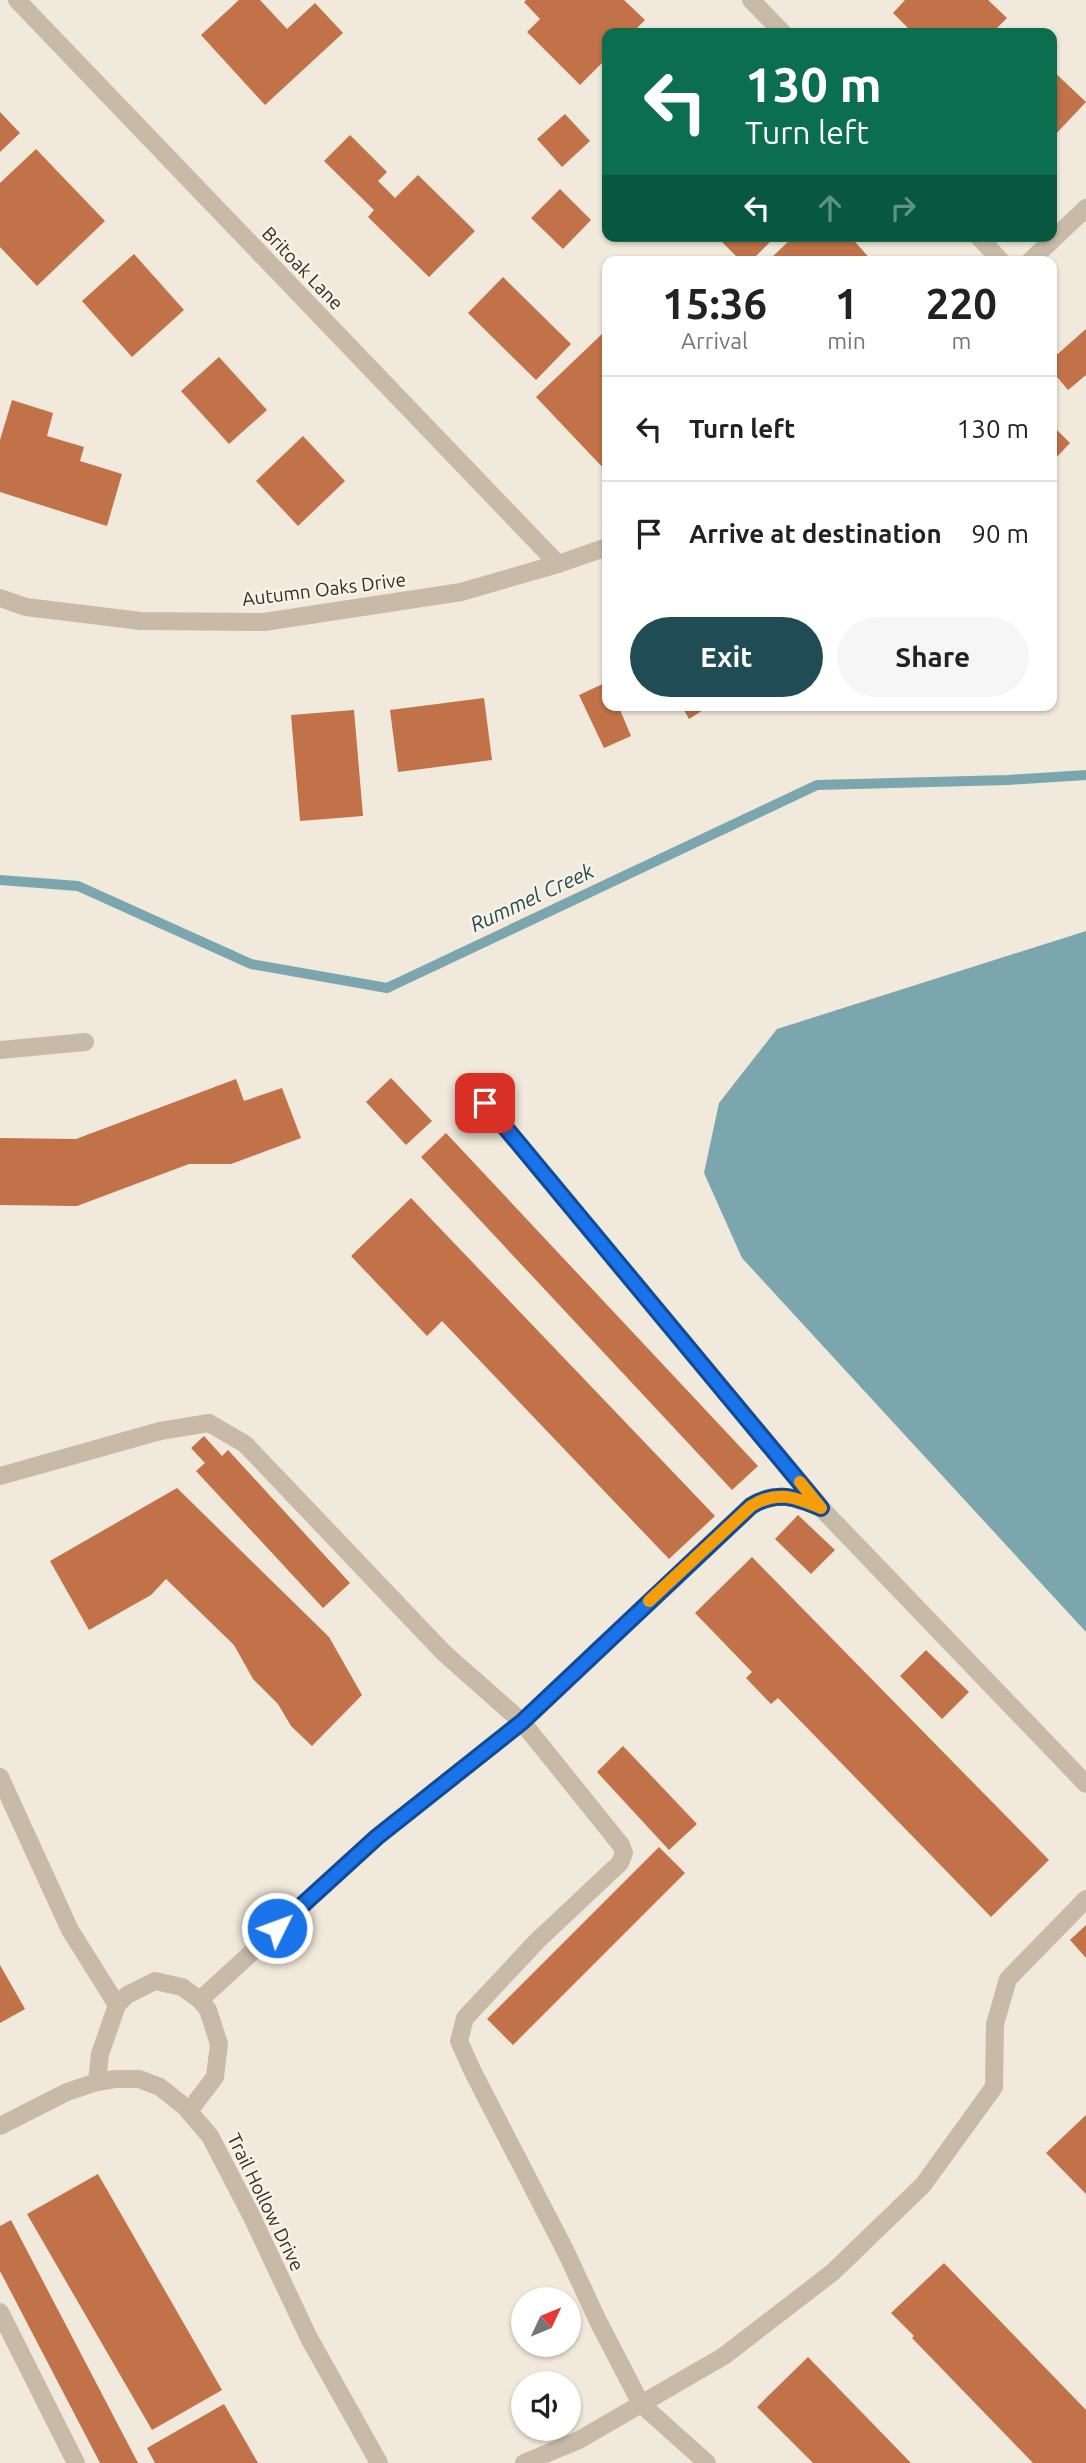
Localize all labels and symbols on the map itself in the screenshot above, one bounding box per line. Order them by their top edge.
street label: Britoak Lane [258,222,348,314]
street label: Autumn Oaks Drive [241,568,407,610]
water label: Rummel Creek [466,858,597,936]
pin [455,1073,515,1133]
position arrow [240,1891,314,1965]
street label: Trail Hollow Drive [223,2130,309,2274]
north arrow [511,2287,581,2357]

